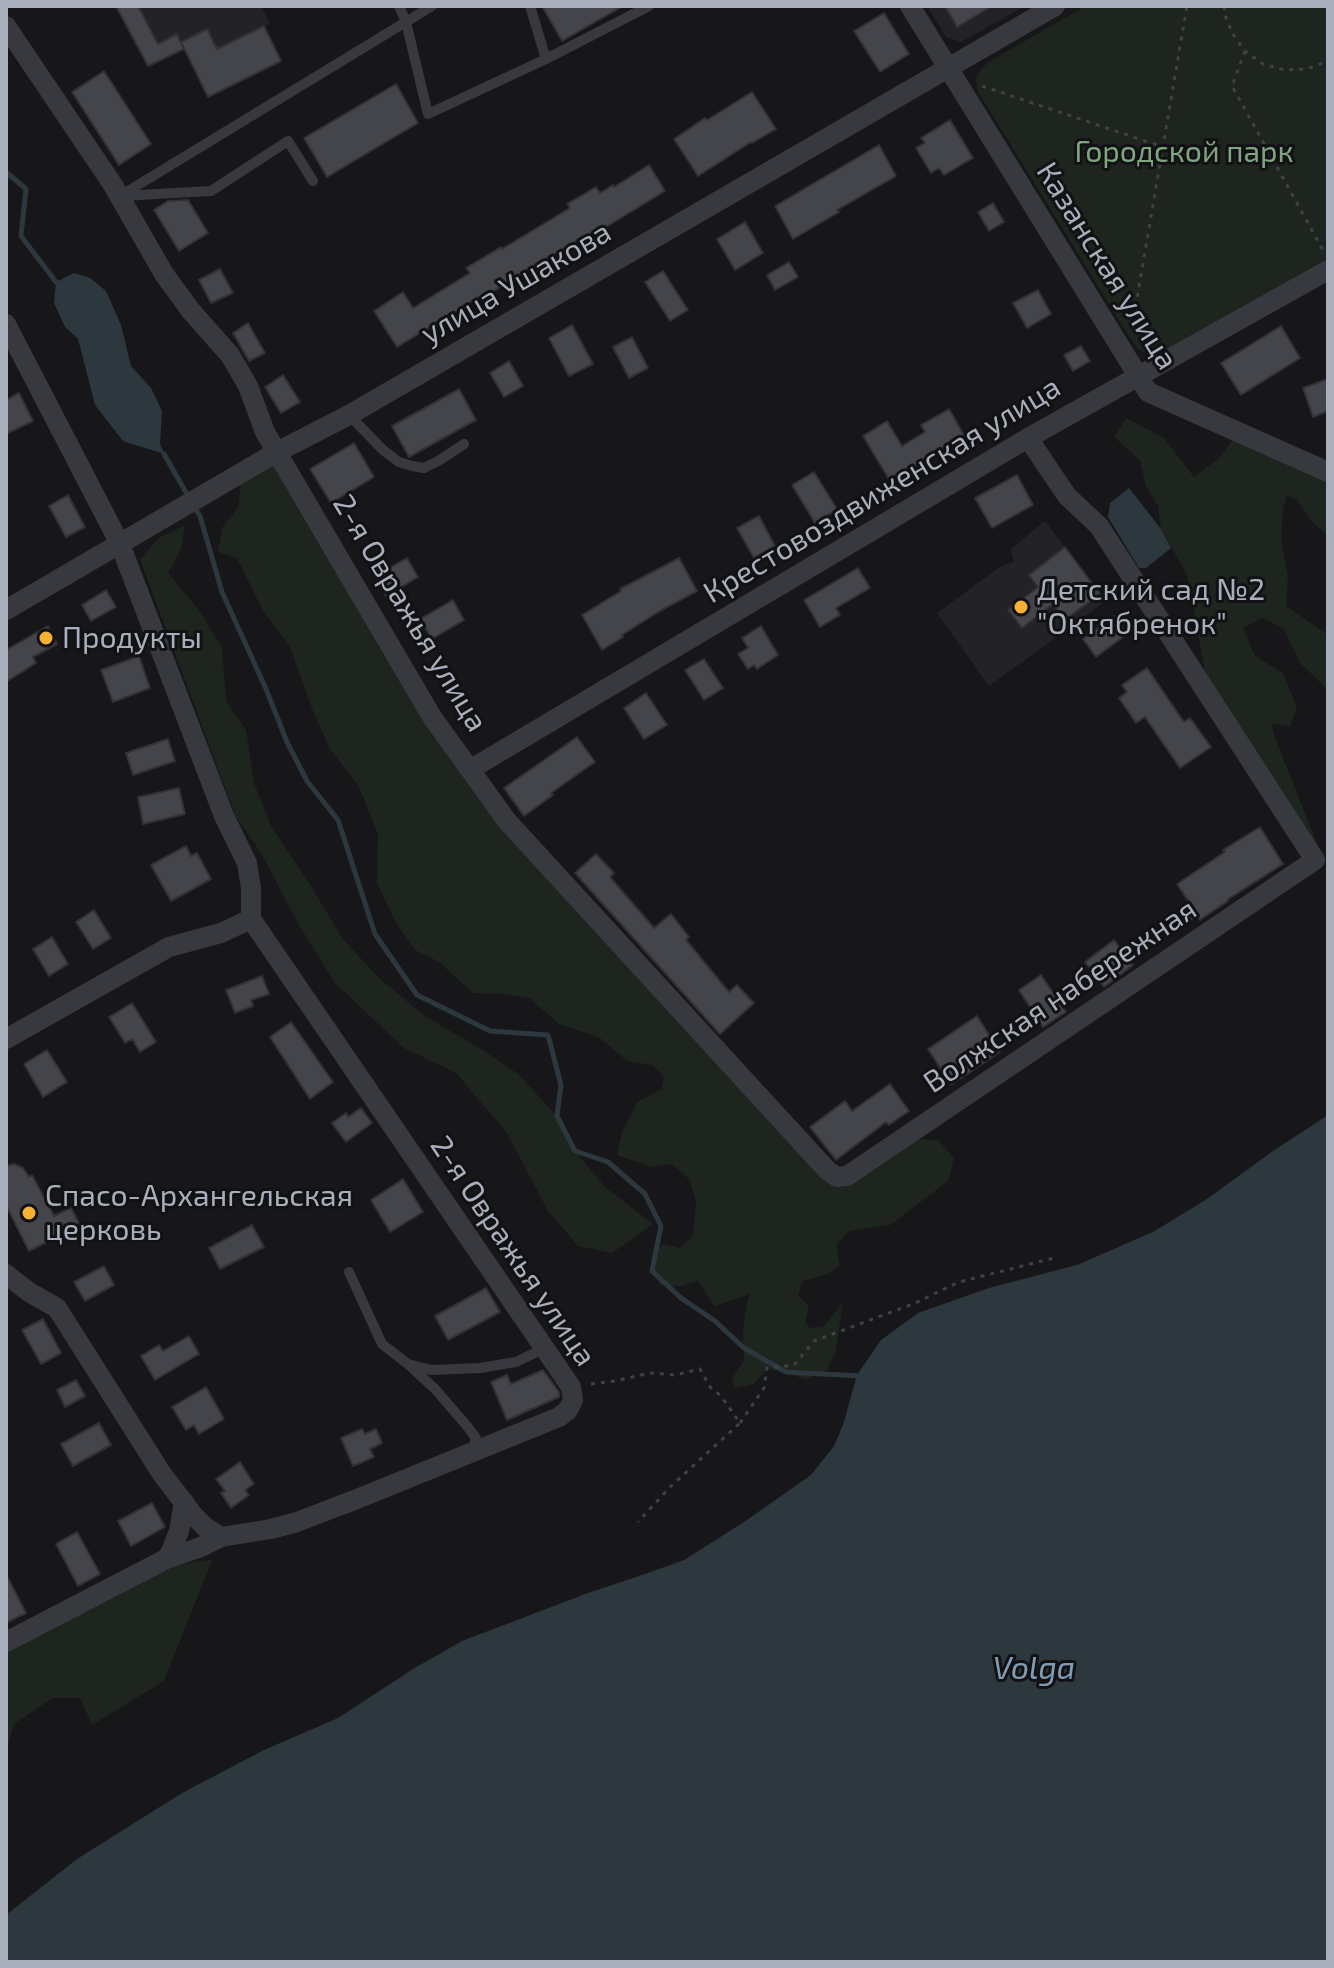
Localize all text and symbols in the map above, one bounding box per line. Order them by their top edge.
park label: Городской парк [1074,134,1294,170]
street label: Казанская улица [1029,156,1185,376]
street label: улица Ушакова [415,214,617,352]
street label: Крестовоздвиженская улица [697,369,1067,611]
street label: 2-я Овражья улица [325,488,495,738]
place label: Детский сад №2 "Октябренок" [1037,572,1265,642]
marker: Детский сад №2 "Октябренок" [1012,598,1030,616]
place label: Продукты [62,620,202,656]
marker: Продукты [37,629,55,647]
street label: Волжская набережная [917,891,1203,1101]
street label: 2-я Овражья улица [423,1129,603,1373]
place label: Спасо-Архангельская церковь [45,1178,353,1248]
marker: Спасо-Архангельская церковь [20,1204,38,1222]
water label: Volga [993,1649,1075,1687]

